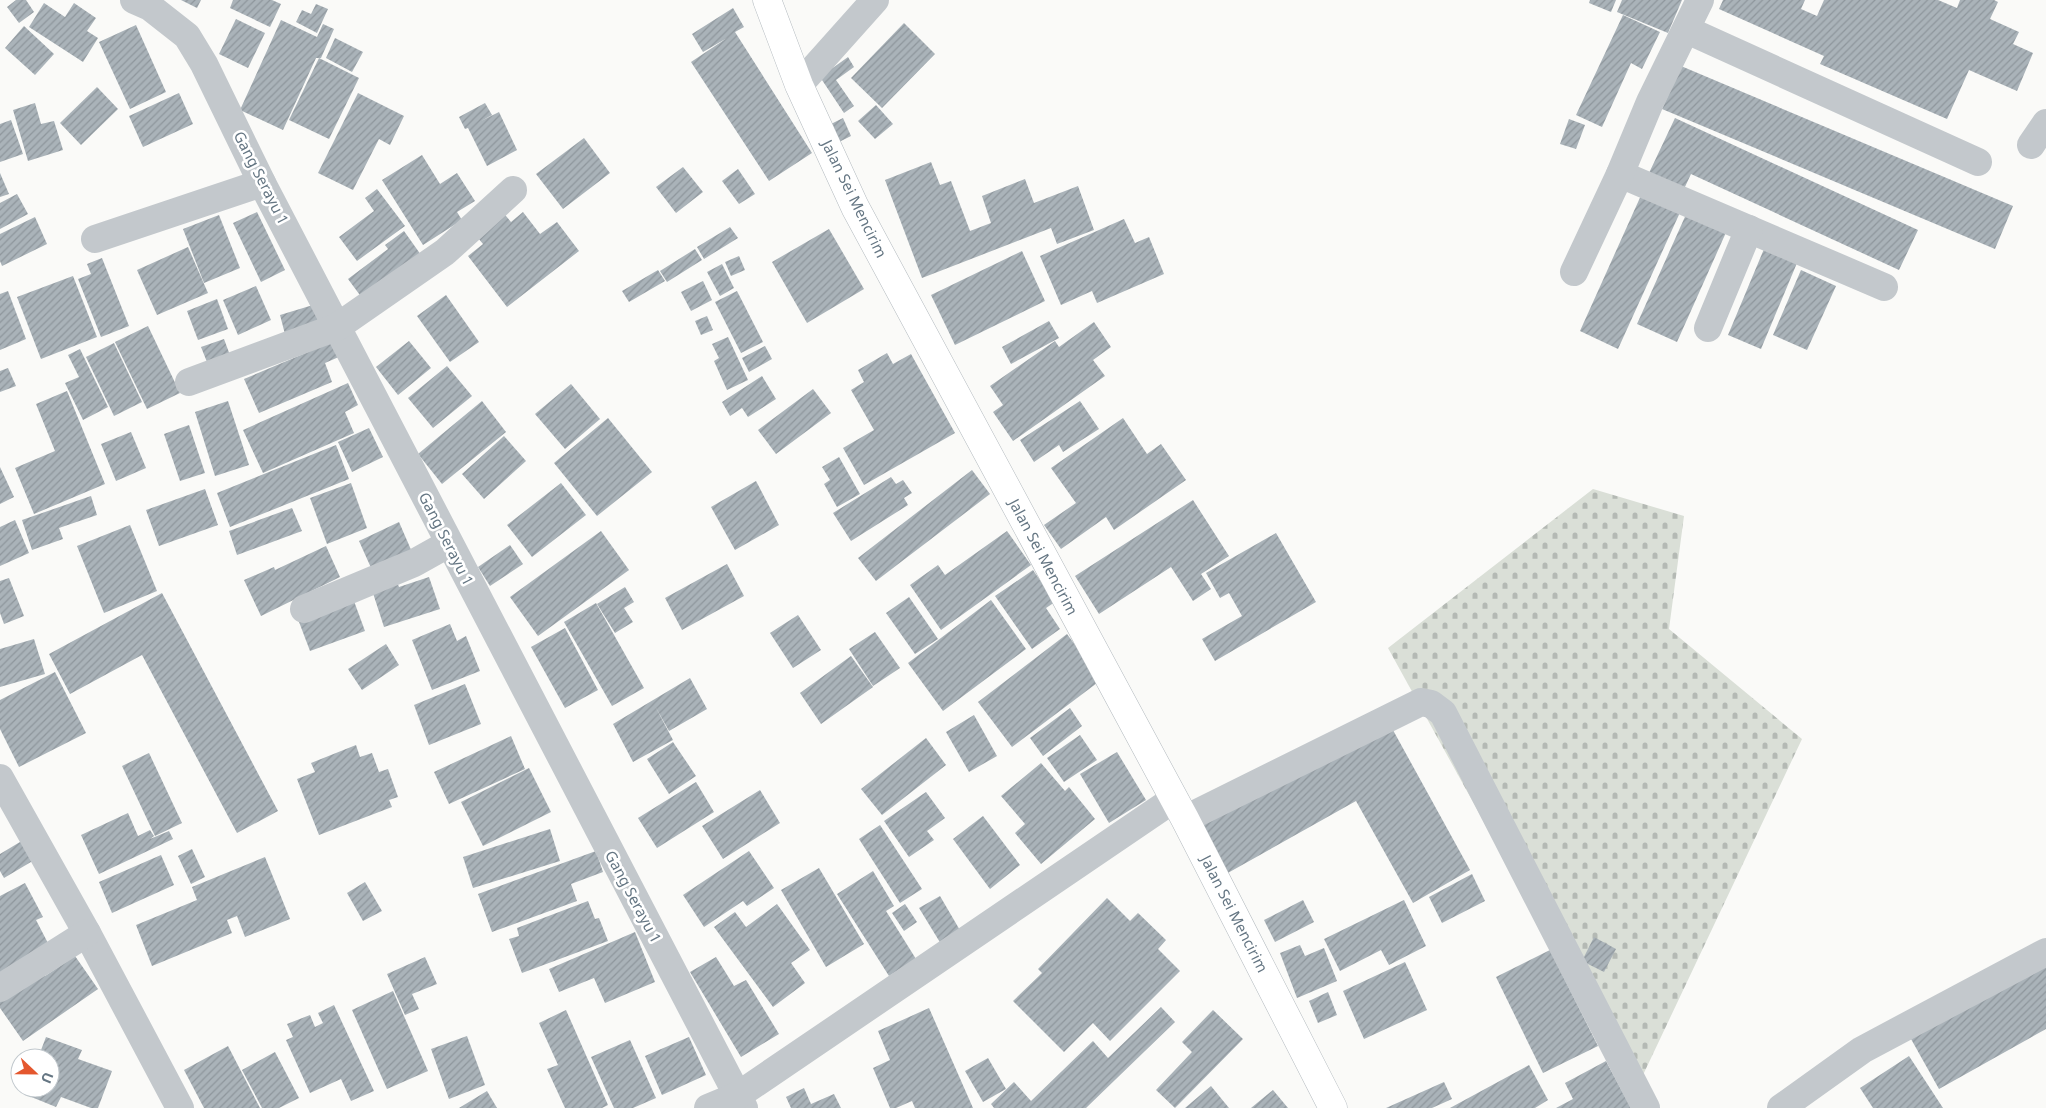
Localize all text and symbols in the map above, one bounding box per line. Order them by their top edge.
street label: Gang Serayu 1 [230,128,294,228]
street label: Jalan Sei Mencirim [817,134,892,261]
street label: Gang Serayu 1 [415,489,479,589]
street label: Jalan Sei Mencirim [1004,493,1083,618]
street label: Gang Serayu 1 [601,847,667,946]
street label: Jalan Sei Mencirim [1196,850,1273,976]
north arrow [10,1048,60,1098]
text: U [37,1070,58,1087]

